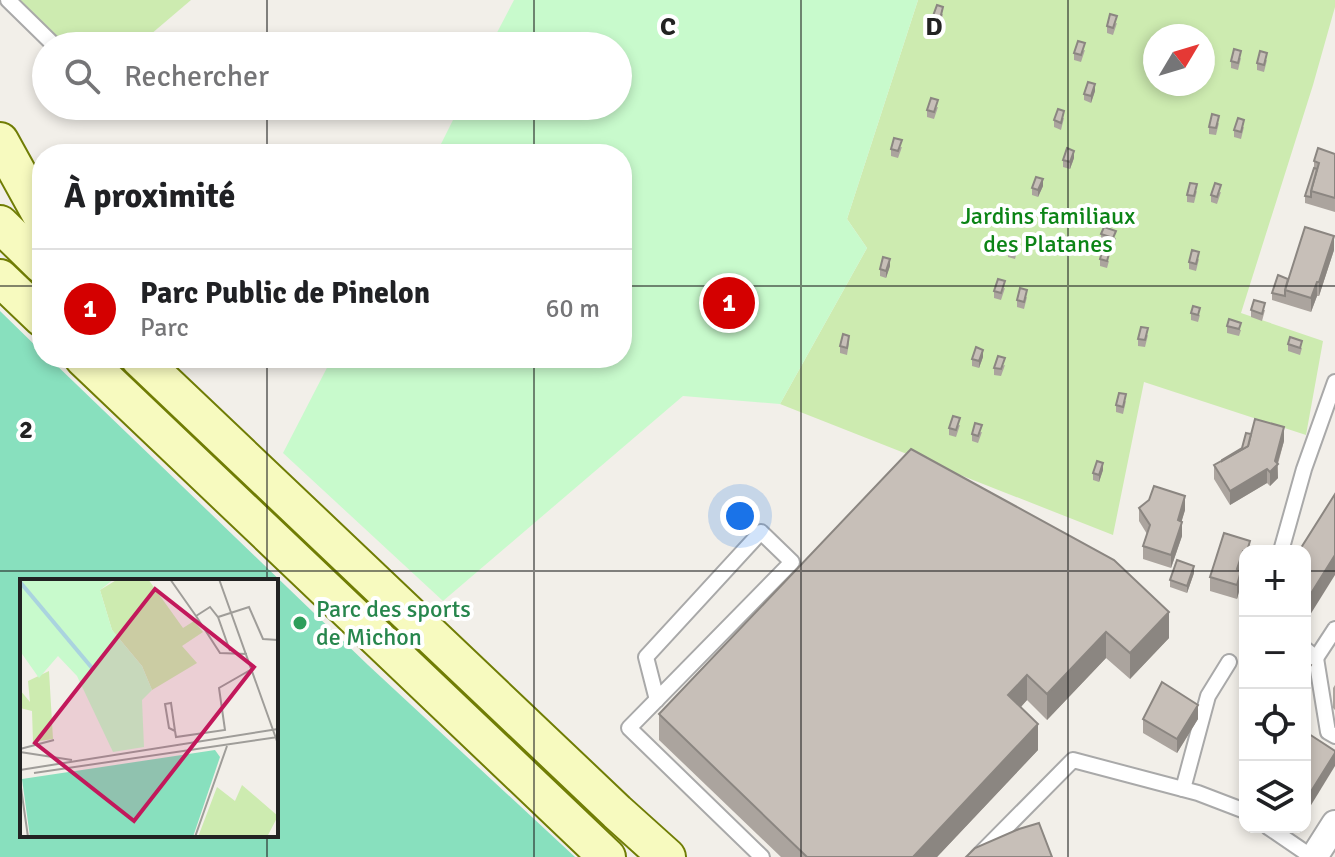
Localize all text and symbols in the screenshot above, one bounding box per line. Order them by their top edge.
text: C [660,11,676,43]
text: D [925,11,943,43]
north arrow [1143,24,1215,96]
search box [32,32,632,120]
icon: search [60,54,104,98]
text: Rechercher [124,58,269,95]
text: À proximité [64,175,235,217]
park label: Jardins familiaux des Platanes [961,201,1135,259]
pin: 1 [703,273,755,333]
text: Parc Public de Pinelon [140,275,430,312]
text: 1 [83,293,97,325]
text: 60 m [545,293,600,325]
text: Parc [140,312,189,344]
text: 2 [19,414,33,446]
your location [720,496,760,536]
map controls [1239,545,1311,833]
button: + [1239,545,1311,617]
inset map [20,579,278,837]
place label: Parc des sports de Michon [316,594,471,652]
marker: Parc des sports de Michon [291,614,309,632]
button: − [1239,617,1311,689]
button: locate [1239,689,1311,761]
button: layers [1239,761,1311,833]

